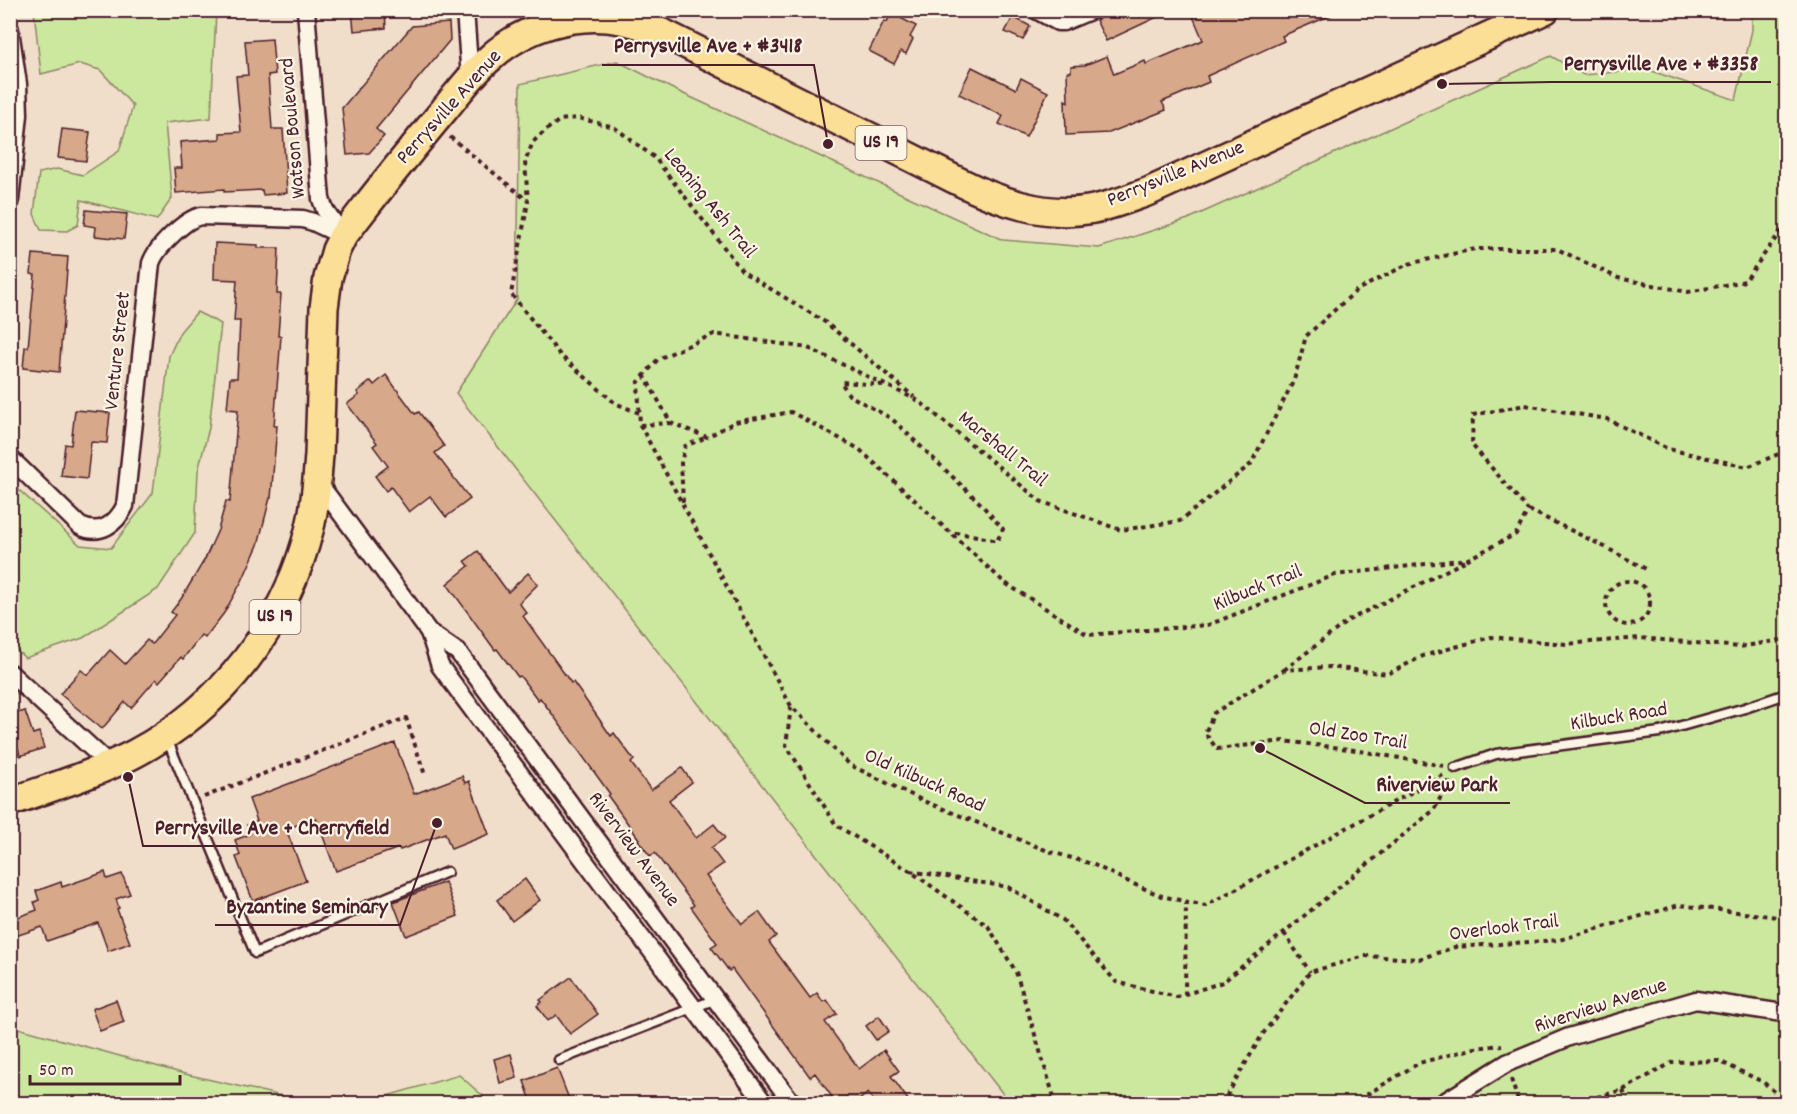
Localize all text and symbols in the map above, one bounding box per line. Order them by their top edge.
callout: Perrysville Ave + #3418 [602,25,814,65]
text: Perrysville Ave + #3418 [614,32,802,63]
callout: Perrysville Ave + #3358 [1552,42,1771,82]
street label: Perrysville Avenue [390,44,510,172]
text: Perrysville Ave + #3358 [1564,50,1758,81]
street label: Watson Boulevard [273,56,315,200]
road number: US 19 [856,126,906,160]
street label: Perrysville Avenue [1103,134,1249,216]
street label: Leaning Ash Trail [655,142,763,266]
street label: Venture Street [98,290,140,412]
street label: Marshall Trail [951,404,1053,496]
street label: Kilbuck Trail [1209,558,1307,620]
road number: US 19 [250,600,300,634]
street label: Kilbuck Road [1568,696,1670,740]
street label: Old Zoo Trail [1307,714,1409,760]
street label: Old Kilbuck Road [859,742,989,822]
callout: Riverview Park [1365,763,1510,803]
text: Riverview Park [1376,771,1498,802]
street label: Riverview Avenue [580,786,686,914]
callout: Perrysville Ave + Cherryfield [143,806,401,846]
text: Perrysville Ave + Cherryfield [155,814,389,845]
callout: Byzantine Seminary [215,885,400,925]
text: Byzantine Seminary [226,893,389,924]
street label: Overlook Trail [1448,907,1560,951]
street label: Riverview Avenue [1531,971,1671,1043]
scale bar [30,1048,180,1086]
text: 50 m [39,1059,74,1084]

